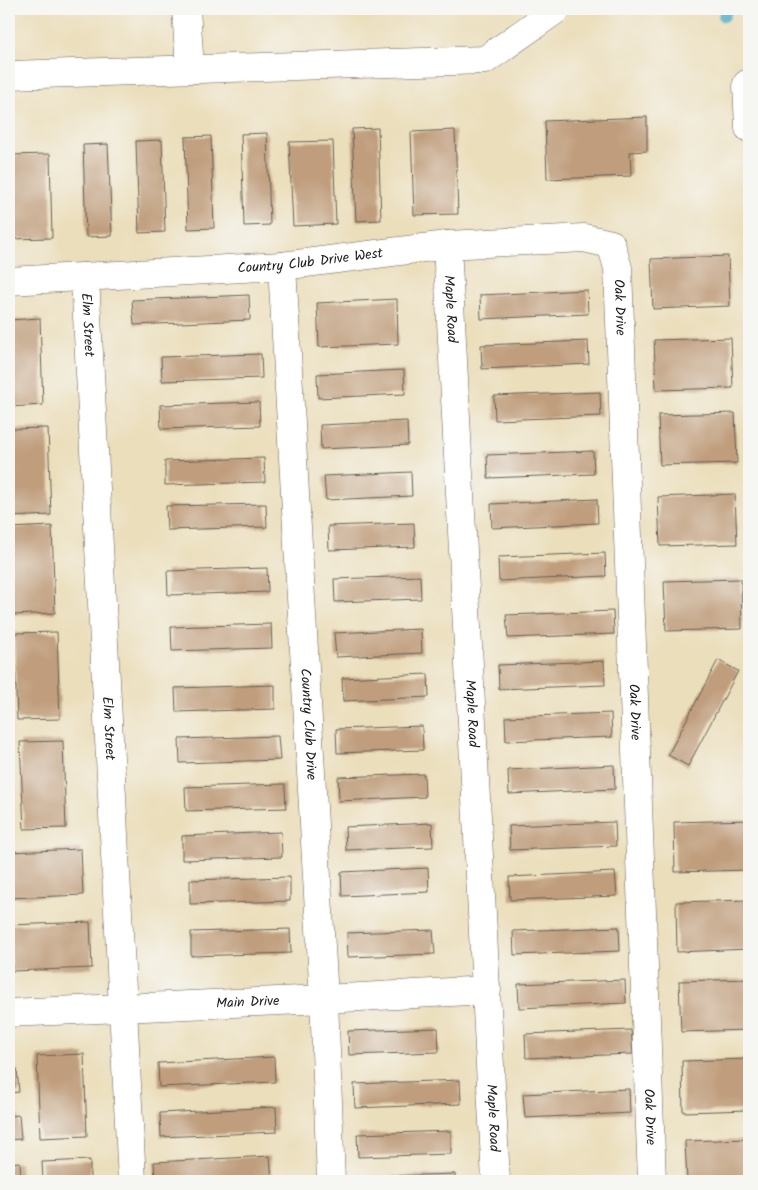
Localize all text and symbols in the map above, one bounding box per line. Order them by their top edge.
street label: Country Club Drive West [237,242,385,279]
street label: Maple Road [438,274,463,344]
street label: Oak Drive [607,279,632,337]
street label: Elm Street [75,292,100,358]
street label: Country Club Drive [294,668,322,781]
street label: Maple Road [459,679,484,749]
street label: Oak Drive [622,683,647,742]
street label: Elm Street [96,696,121,761]
street label: Main Drive [216,990,281,1015]
street label: Maple Road [480,1083,506,1153]
street label: Oak Drive [638,1088,662,1146]

